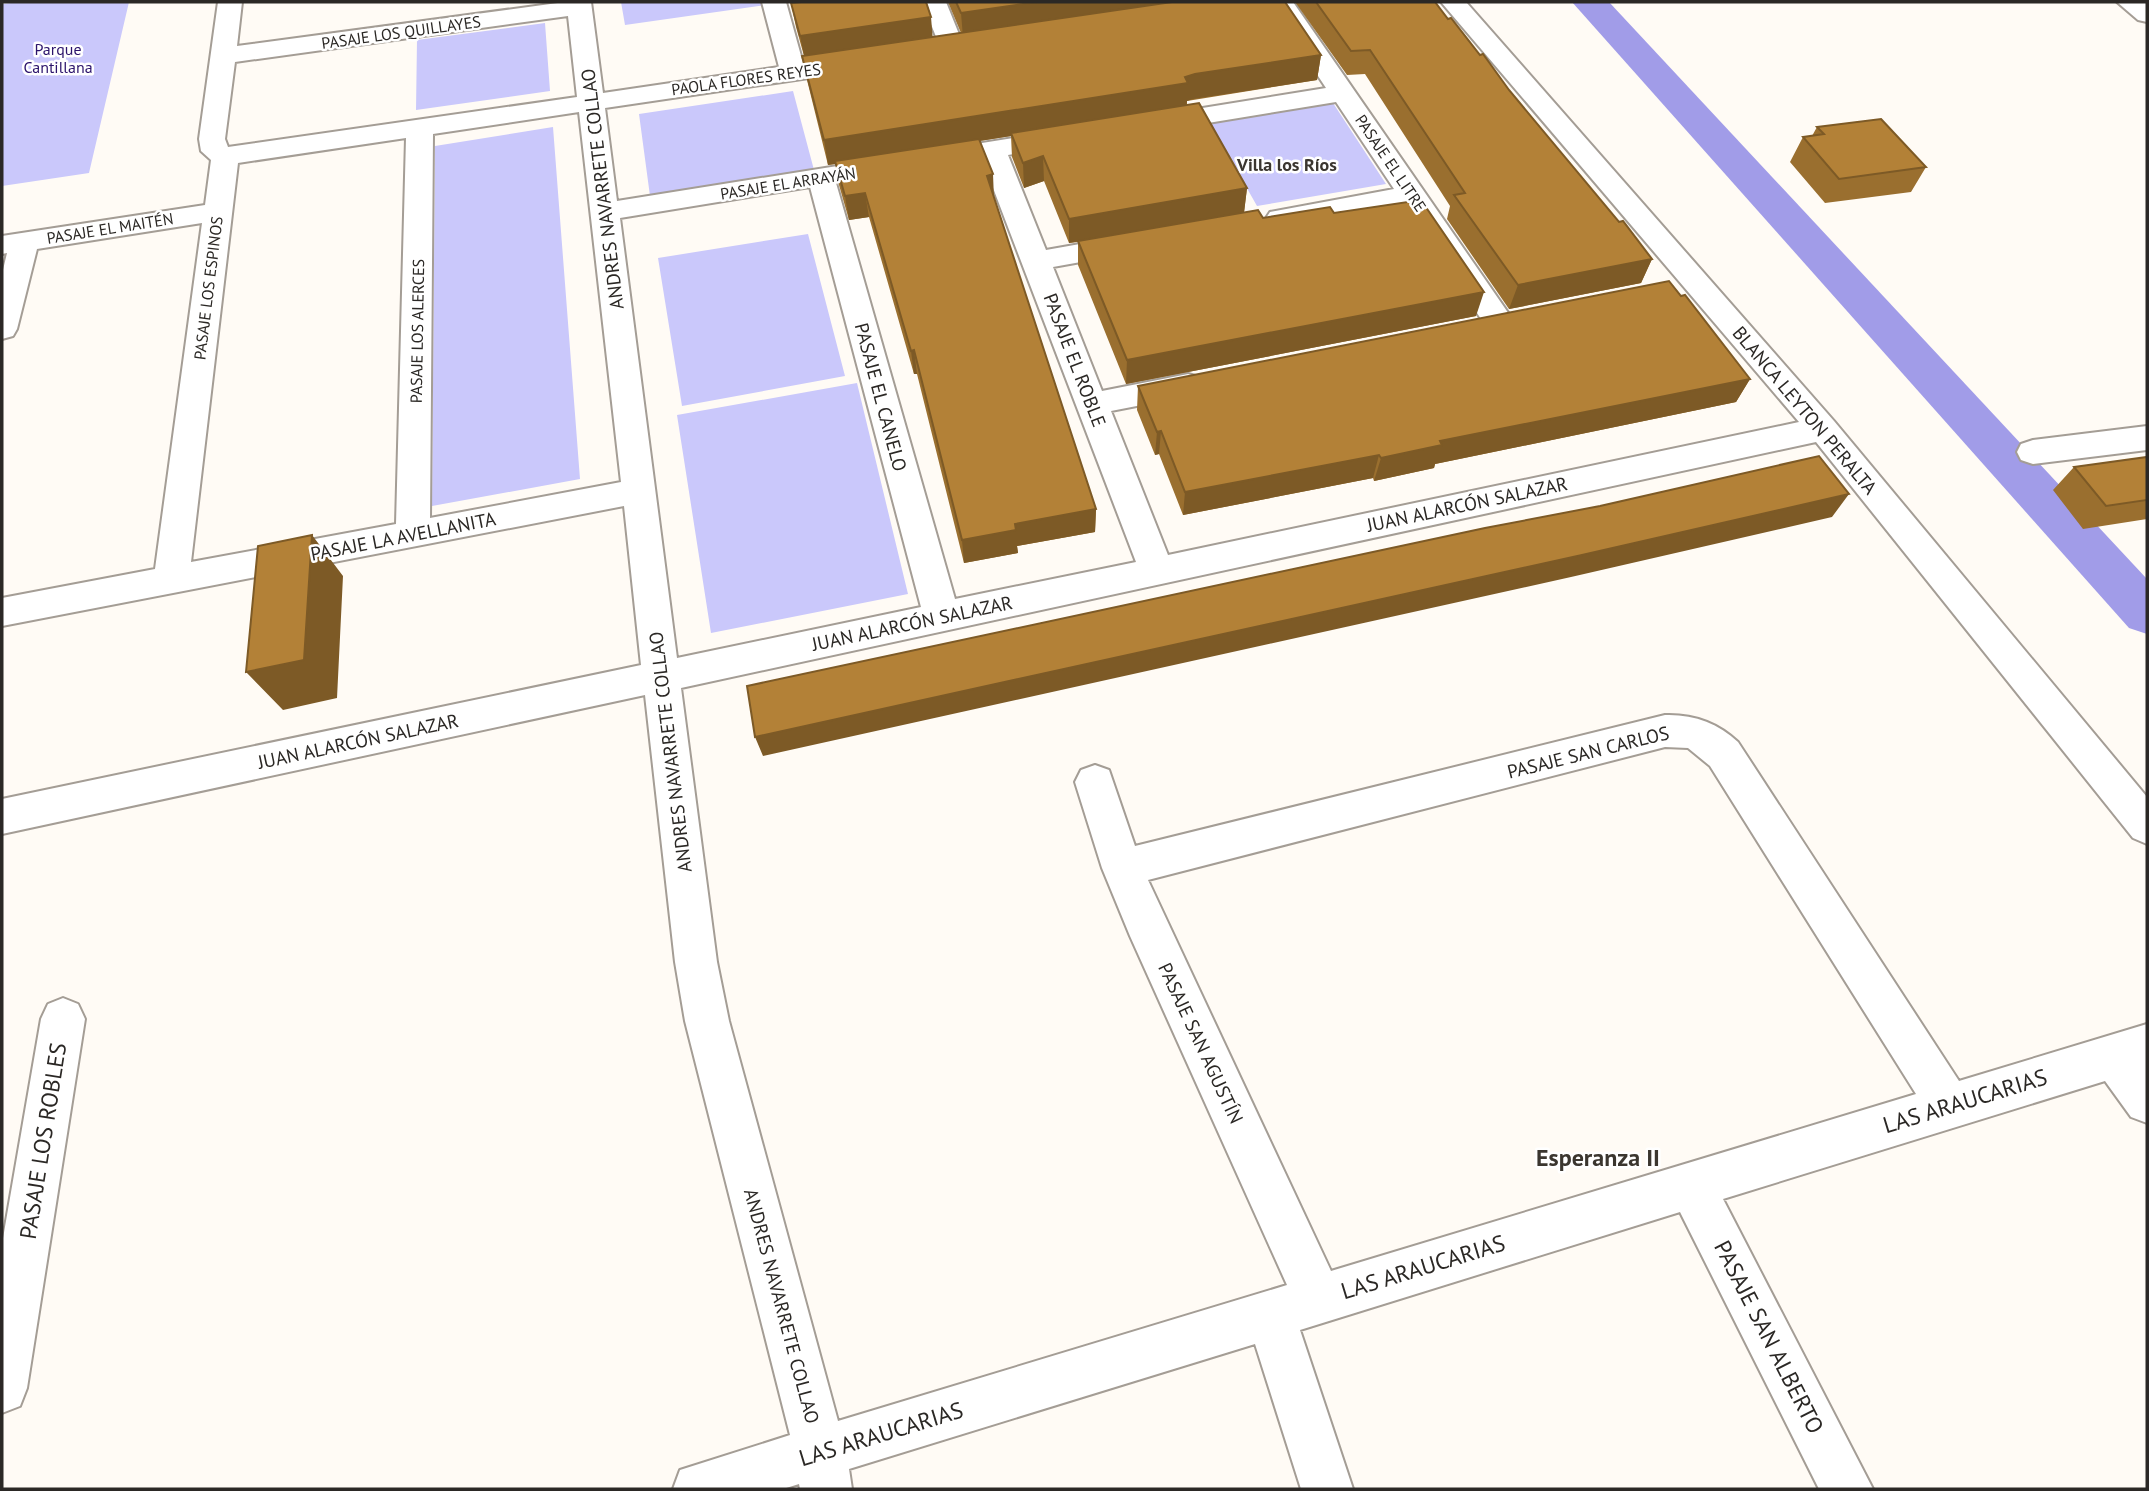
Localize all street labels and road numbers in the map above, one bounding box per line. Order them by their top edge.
street label: PASAJE LOS QUILLAYES [320,11,482,53]
street label: PAOLA FLORES REYES [670,59,822,99]
street label: ANDRES NAVARRETE COLLAO [575,67,629,311]
street label: PASAJE EL LITRE [1351,111,1431,215]
street label: PASAJE EL ARRAYÁN [719,162,857,204]
street label: PASAJE EL MAITÉN [45,208,175,248]
street label: PASAJE LOS ESPINOS [189,215,227,361]
street label: PASAJE LOS ALERCES [406,259,428,403]
street label: PASAJE EL ROBLE [1038,290,1112,430]
street label: PASAJE EL CANELO [850,320,912,474]
street label: BLANCA LEYTON PERALTA [1728,321,1882,499]
street label: JUAN ALARCÓN SALAZAR [1363,471,1570,537]
street label: PASAJE LA AVELLANITA [308,506,498,566]
street label: JUAN ALARCÓN SALAZAR [808,590,1015,656]
street label: ANDRES NAVARRETE COLLAO [643,630,697,874]
street label: JUAN ALARCÓN SALAZAR [254,708,461,774]
street label: PASAJE SAN CARLOS [1505,720,1671,784]
street label: PASAJE SAN AGUSTÍN [1153,959,1249,1127]
street label: PASAJE LOS ROBLES [13,1041,72,1241]
street label: LAS ARAUCARIAS [1879,1062,2050,1139]
street label: ANDRES NAVARRETE COLLAO [739,1186,825,1426]
street label: LAS ARAUCARIAS [1337,1228,1508,1305]
street label: PASAJE SAN ALBERTO [1708,1235,1831,1438]
street label: LAS ARAUCARIAS [795,1395,966,1472]

